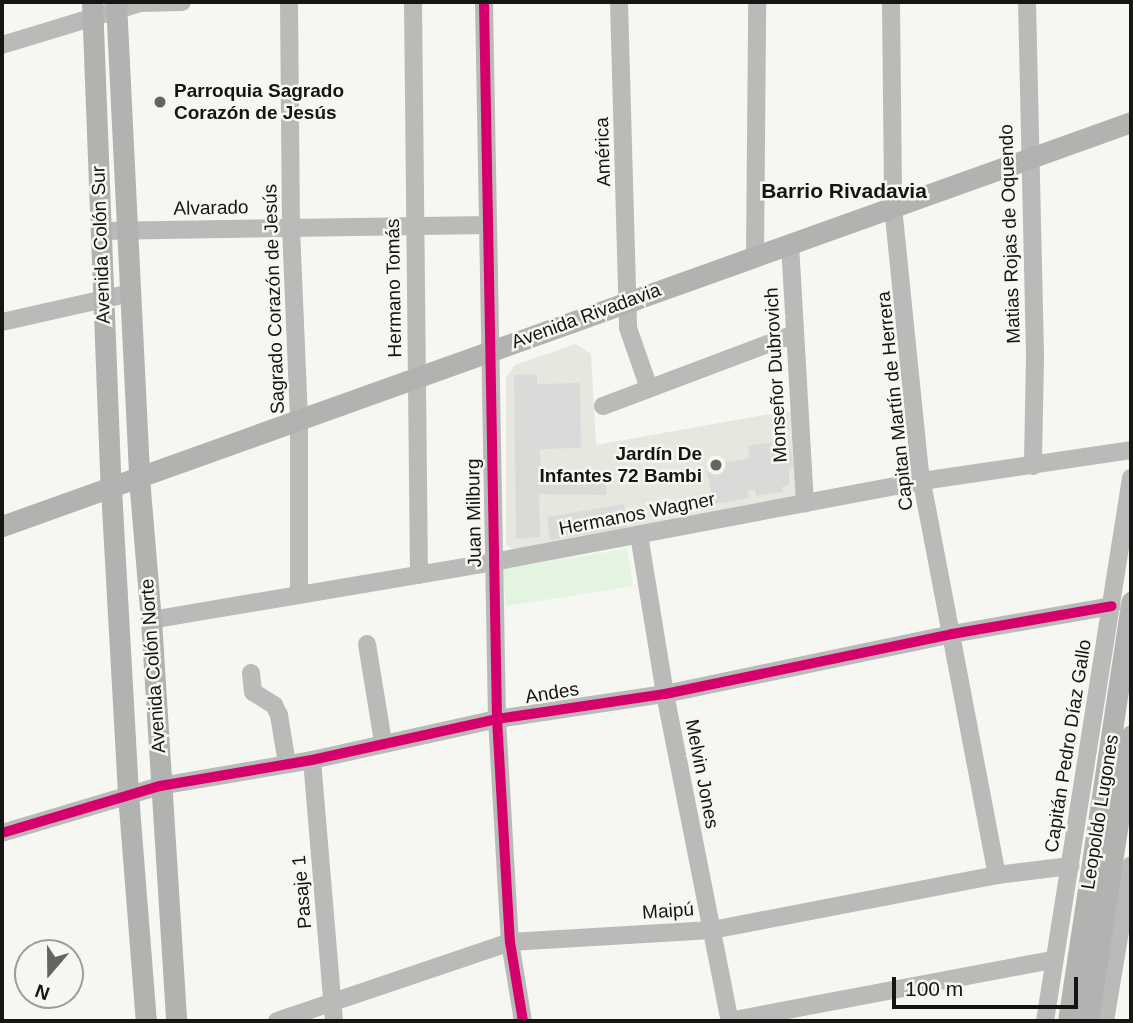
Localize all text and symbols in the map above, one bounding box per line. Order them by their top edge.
place label: Parroquia Sagrado Corazón de Jesús [174,80,344,124]
marker: Parroquia Sagrado Corazón de Jesús [152,94,168,110]
street label: América [590,117,616,187]
street label: Matias Rojas de Oquendo [995,124,1025,344]
street label: Avenida Colón Sur [87,166,115,324]
district label: Barrio Rivadavia [761,178,927,204]
street label: Sagrado Corazón de Jesús [259,184,289,414]
street label: Alvarado [173,196,249,220]
street label: Hermano Tomás [381,218,407,358]
street label: Avenida Rivadavia [508,278,664,354]
street label: Monseñor Dubrovich [760,287,792,463]
street label: Capitan Martín de Herrera [872,290,918,512]
place label: Jardín De Infantes 72 Bambi [539,443,702,487]
marker: Jardín De Infantes 72 Bambi [708,457,724,473]
street label: Juan Milburg [462,458,486,568]
street label: Hermanos Wagner [557,488,717,540]
street label: Avenida Colón Norte [136,578,170,754]
street label: Capitán Pedro Díaz Gallo [1040,638,1096,854]
street label: Andes [524,678,580,708]
street label: Melvin Jones [680,717,724,831]
street label: Leopoldo Lugones [1077,733,1123,891]
street label: Pasaje 1 [287,854,317,930]
street label: Maipú [641,898,695,924]
north arrow [14,939,84,1009]
scale bar [895,964,1080,1008]
text: 100 m [905,977,963,1000]
text: N [32,980,52,1005]

